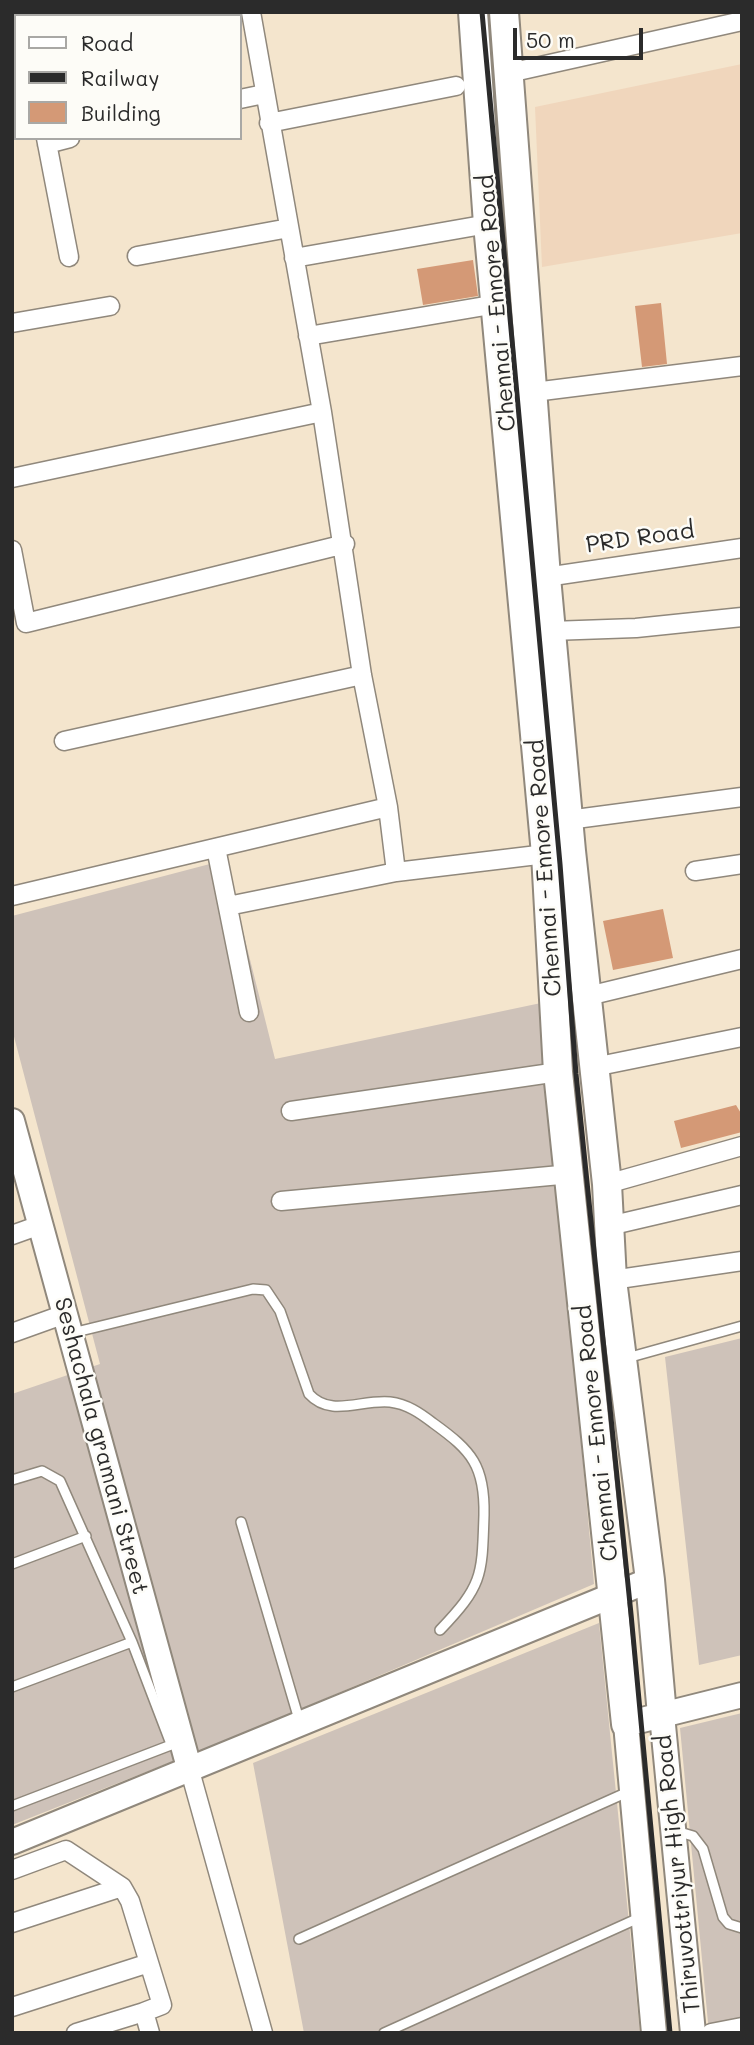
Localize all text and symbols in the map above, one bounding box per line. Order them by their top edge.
legend [14,14,242,140]
scale bar [516,14,646,58]
text: 50 m [526,26,575,53]
text: Road [81,29,133,56]
text: Railway [81,64,160,91]
text: Building [81,99,161,126]
street label: Chennai - Ennore Road [472,173,522,433]
street label: PRD Road [584,517,696,559]
street label: Chennai - Ennore Road [522,739,568,997]
street label: Seshachala gramani Street [48,1295,154,1597]
street label: Chennai - Ennore Road [570,1303,624,1563]
street label: Thiruvottriyur High Road [650,1734,706,2014]

